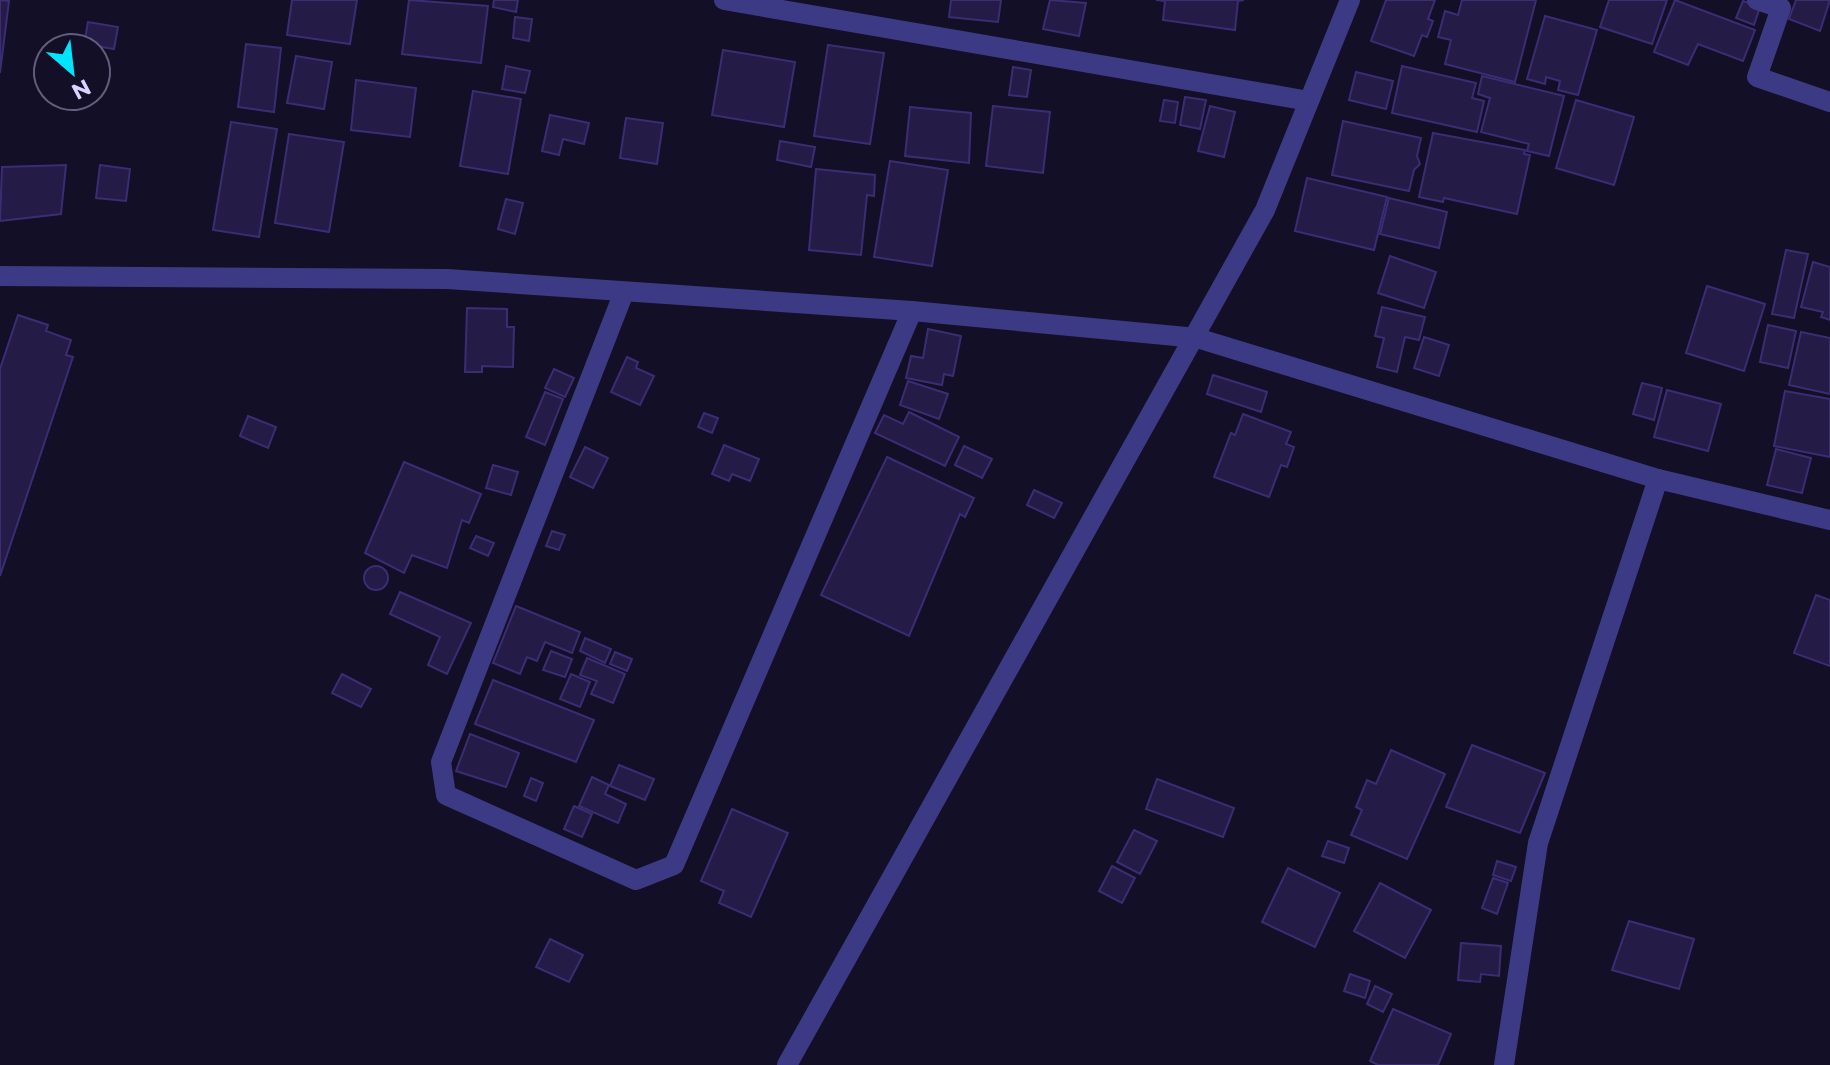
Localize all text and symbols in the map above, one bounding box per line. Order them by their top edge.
north arrow [32,32,112,112]
text: N [67,73,95,105]

